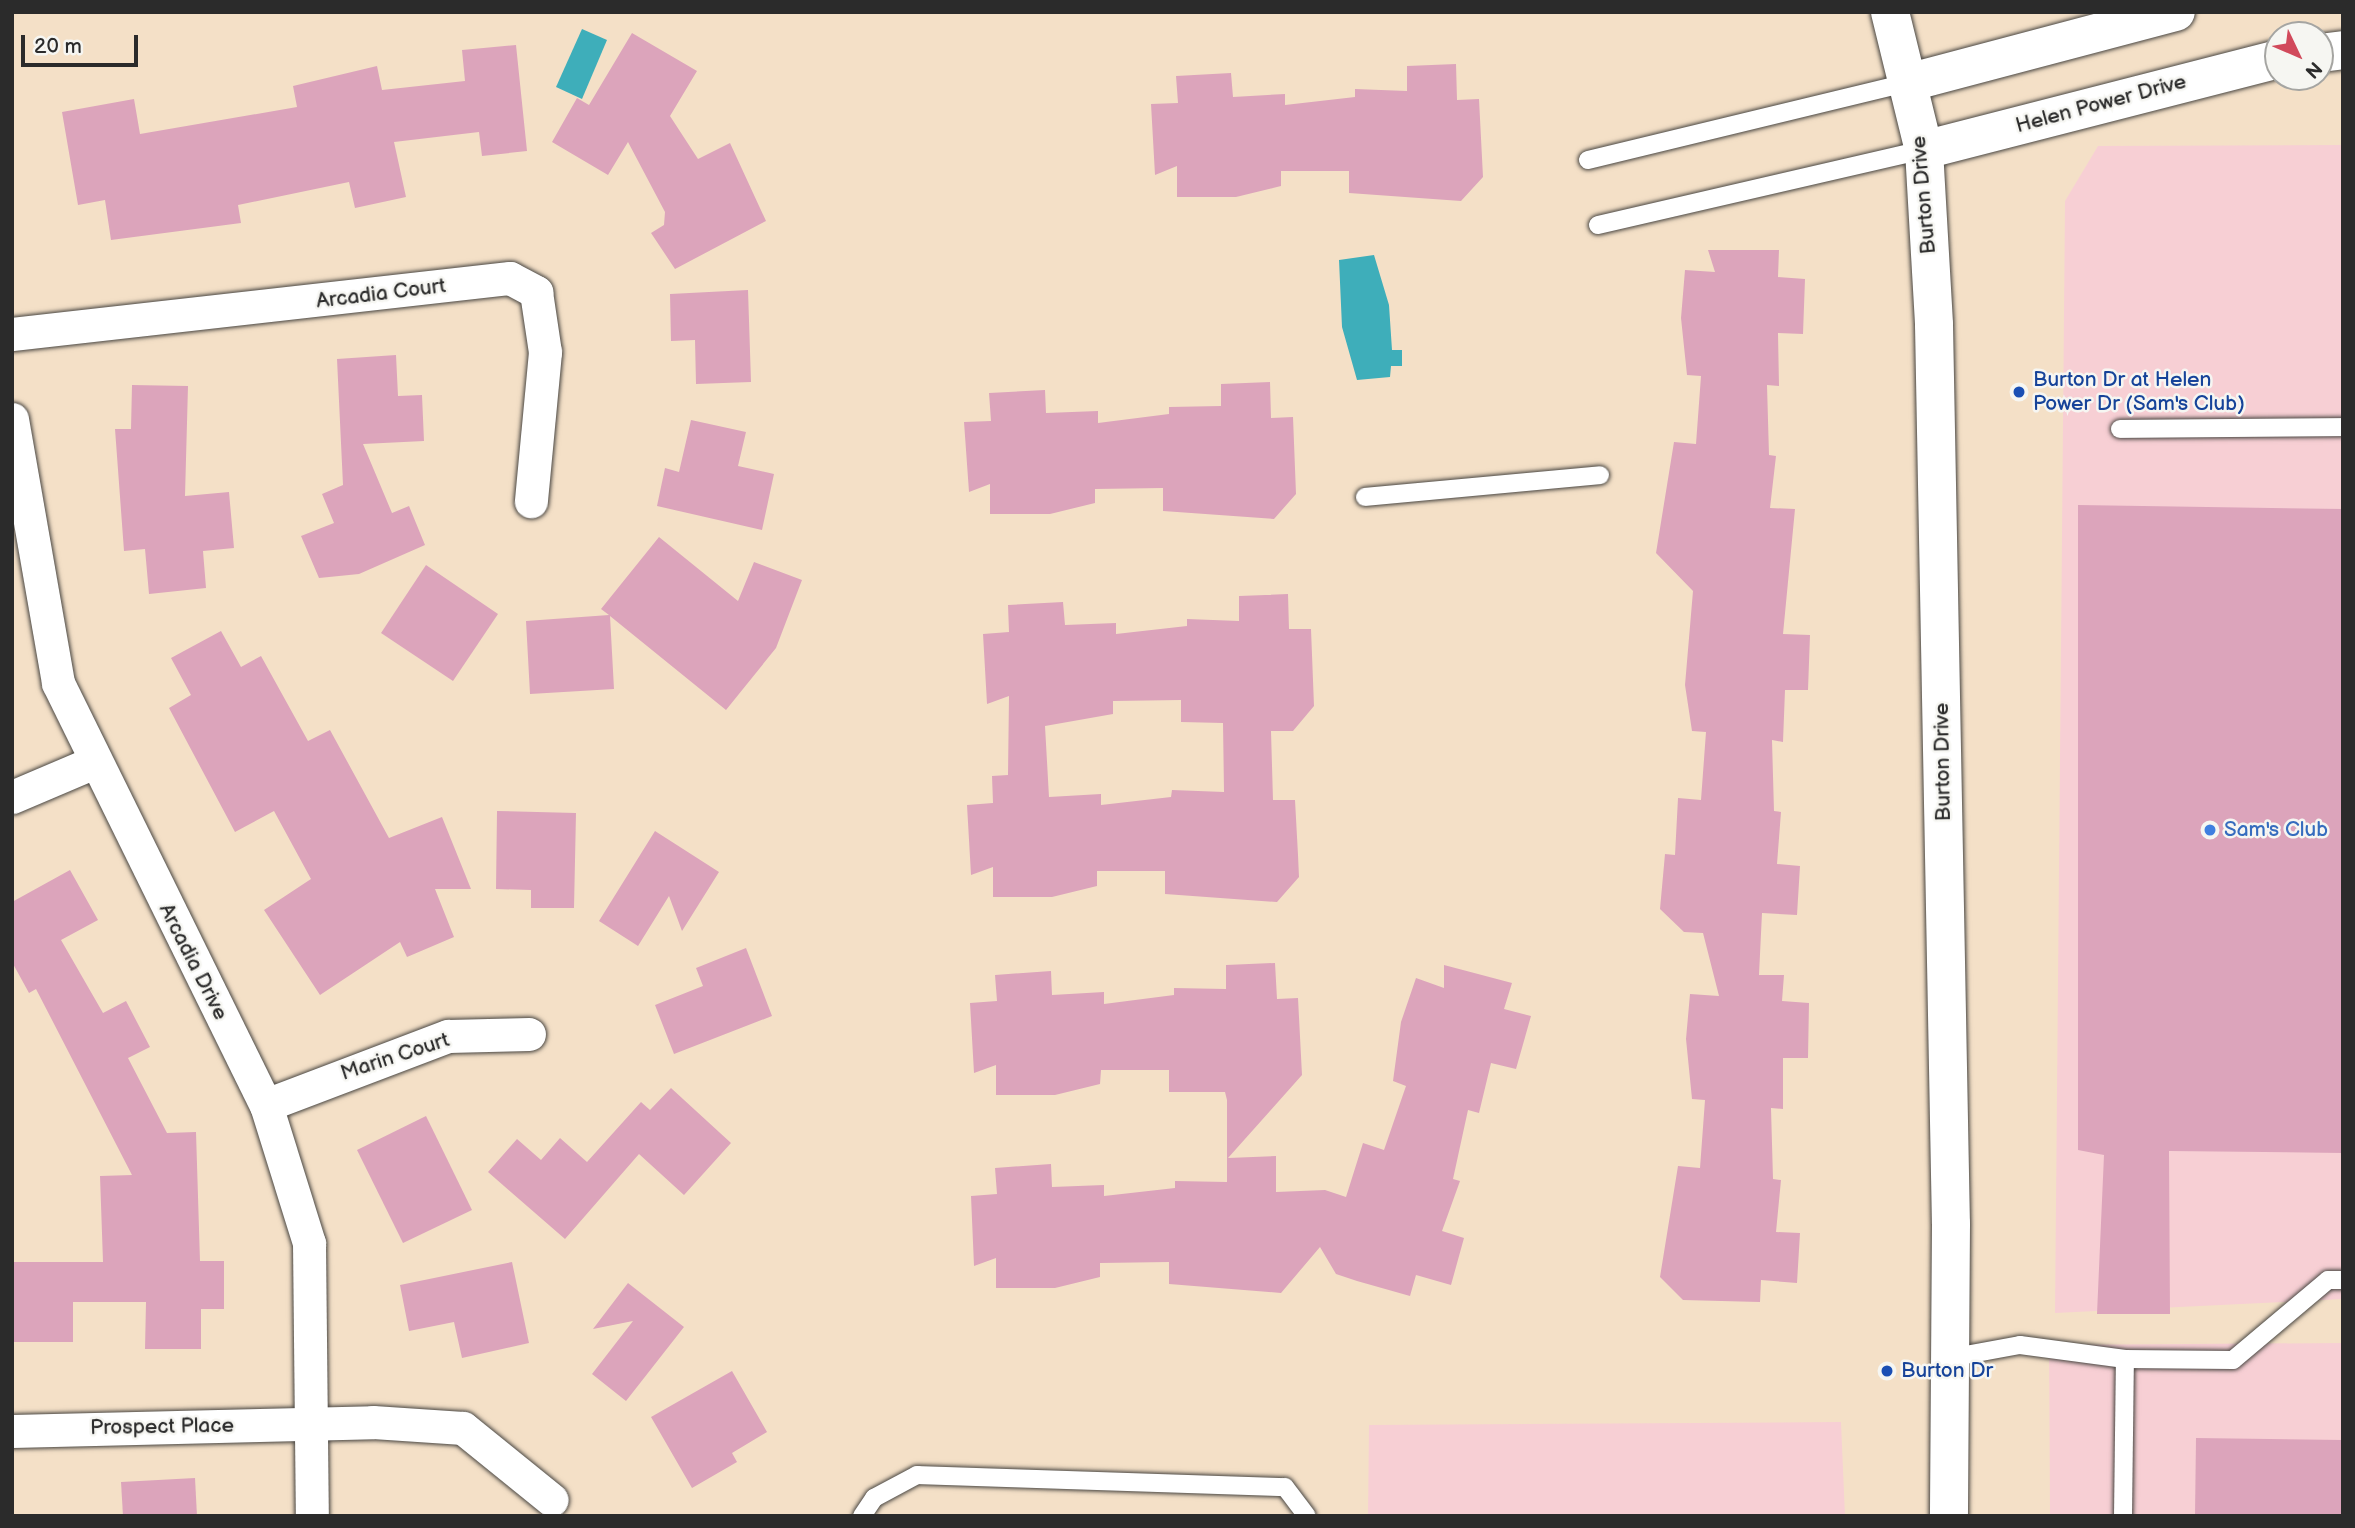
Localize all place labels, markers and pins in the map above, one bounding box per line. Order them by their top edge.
place label: Burton Dr at Helen Power Dr (Sam's Club) [2033,367,2245,417]
marker: Burton Dr at Helen Power Dr (Sam's Club) [2011,384,2027,400]
place label: Sam's Club [2224,817,2328,843]
marker: Sam's Club [2202,822,2218,838]
place label: Burton Dr [1901,1358,1993,1384]
marker: Burton Dr [1879,1363,1895,1379]

